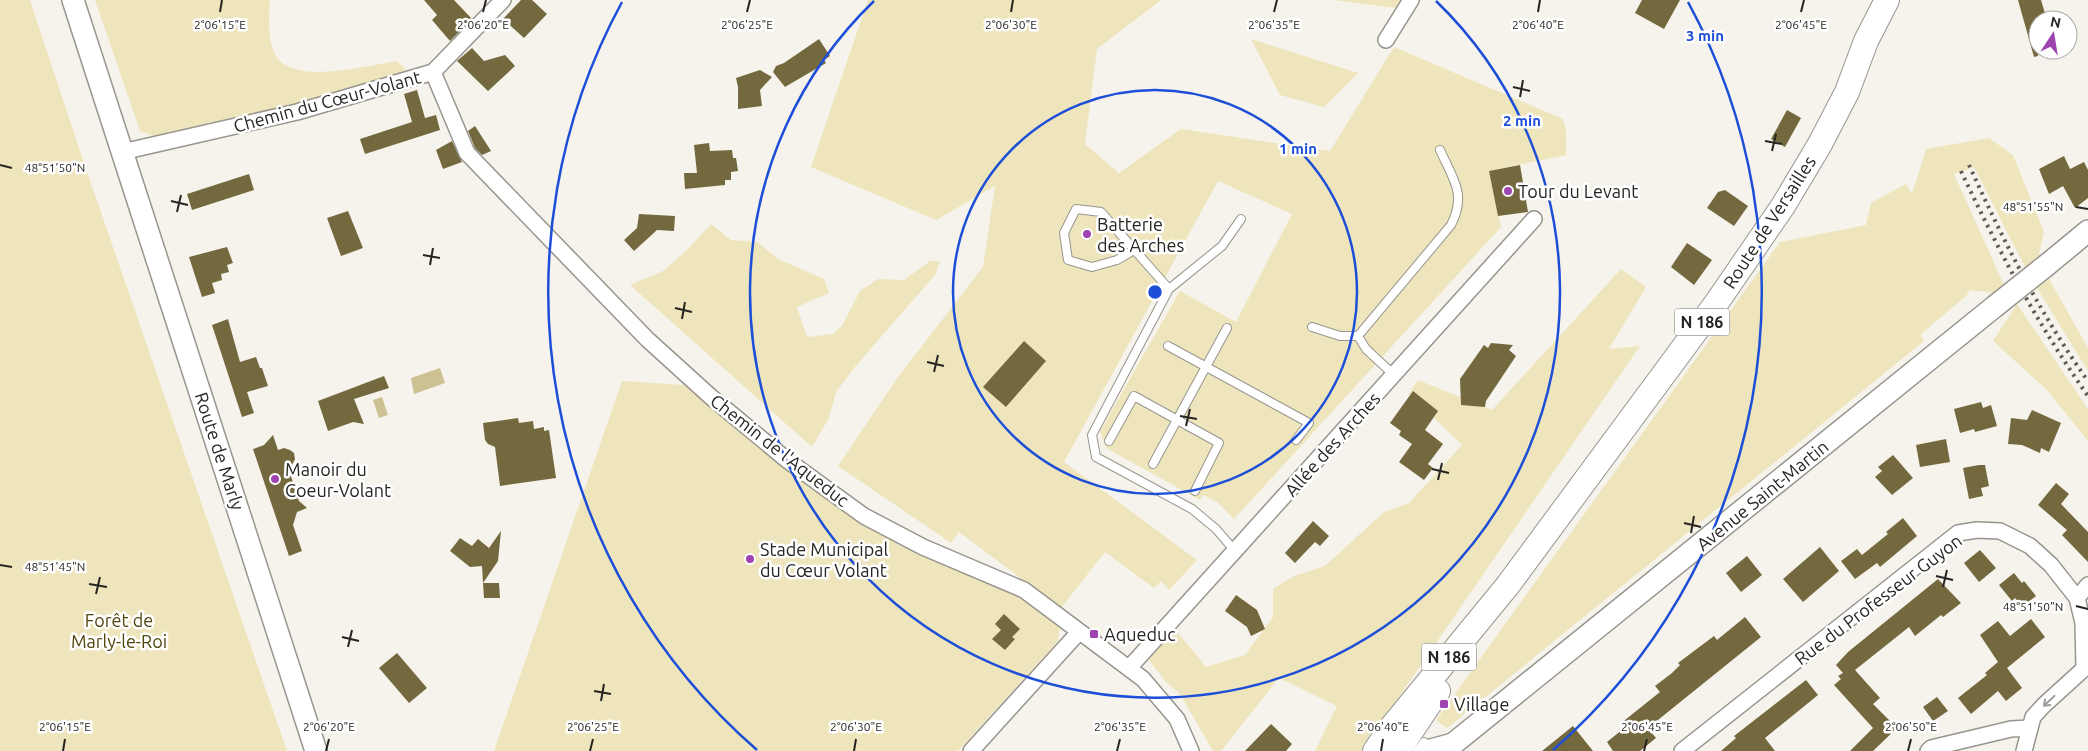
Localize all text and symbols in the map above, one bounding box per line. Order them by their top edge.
north arrow [2028,10,2078,60]
text: N [2049,13,2062,31]
text: 2°06'15"E [194,18,246,31]
text: 2°06'20"E [457,18,509,31]
text: 2°06'25"E [721,18,773,31]
text: 2°06'30"E [985,18,1037,31]
text: 2°06'35"E [1248,18,1300,31]
text: 2°06'40"E [1512,18,1564,31]
text: 2°06'45"E [1775,18,1827,31]
text: 3 min [1686,27,1724,44]
street label: Chemin du Cœur-Volant [231,66,423,136]
text: 2 min [1503,112,1541,129]
text: 1 min [1279,140,1317,157]
street label: Route de Versailles [1719,152,1819,292]
text: 48°51'50"N [25,161,85,174]
place label: Tour du Levant [1518,181,1638,201]
marker: Tour du Levant [1502,185,1514,197]
text: 48°51'55"N [2003,200,2063,213]
place label: Batterie des Arches [1097,214,1184,255]
marker: Batterie des Arches [1081,228,1093,240]
centre of rings [1146,283,1164,301]
road number: N 186 [1674,308,1730,336]
street label: Allée des Arches [1280,388,1384,500]
street label: Route de Marly [192,390,249,513]
street label: Chemin de l'Aqueduc [707,390,853,510]
street label: Avenue Saint-Martin [1692,436,1832,554]
place label: Manoir du Coeur-Volant [285,459,391,500]
marker: Manoir du Coeur-Volant [269,473,281,485]
street label: Rue du Professeur Guyon [1791,530,1965,668]
place label: Stade Municipal du Cœur Volant [760,539,888,580]
marker: Stade Municipal du Cœur Volant [744,553,756,565]
text: 48°51'45"N [25,560,85,573]
text: 48°51'50"N [2003,600,2063,613]
park label: Forêt de Marly-le-Roi [71,610,167,651]
place label: Aqueduc [1104,624,1176,644]
marker: Aqueduc [1088,628,1100,640]
road number: N 186 [1422,644,1476,670]
place label: Village [1454,694,1509,714]
one-way arrow [2042,695,2055,707]
marker: Village [1438,698,1450,710]
text: 2°06'15"E [39,720,91,733]
text: 2°06'20"E [303,720,355,733]
text: 2°06'25"E [567,720,619,733]
text: 2°06'30"E [830,720,882,733]
text: 2°06'35"E [1094,720,1146,733]
text: 2°06'40"E [1357,720,1409,733]
text: 2°06'45"E [1621,720,1673,733]
text: 2°06'50"E [1885,720,1937,733]

